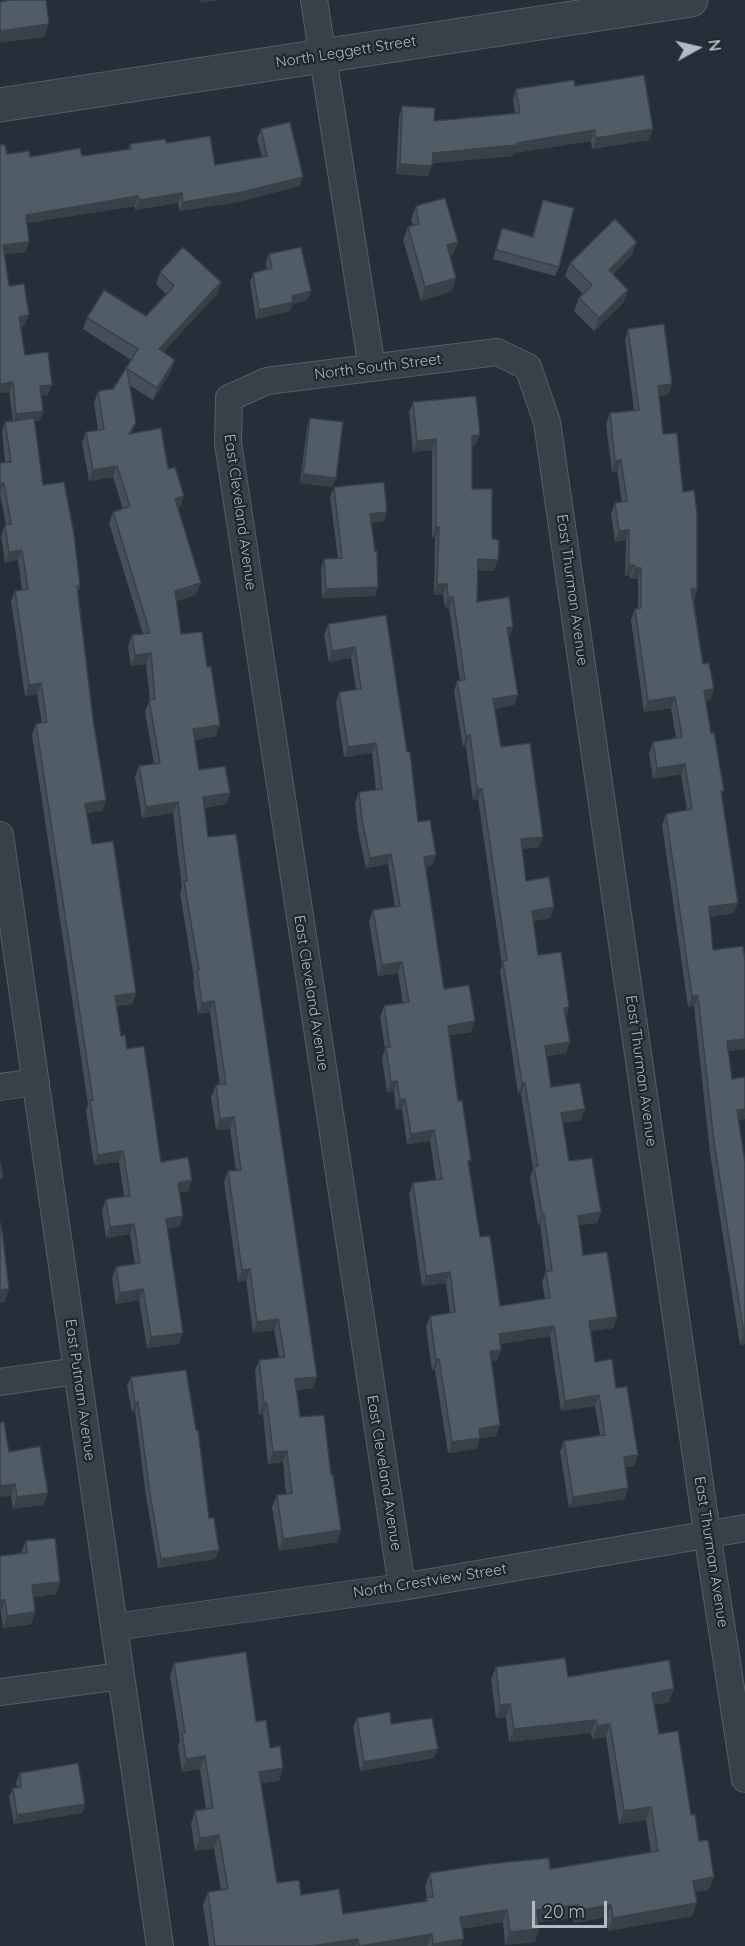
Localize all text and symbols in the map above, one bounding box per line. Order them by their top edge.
north arrow [667,18,727,78]
street label: North Leggett Street [274,32,418,72]
text: N [704,38,726,53]
street label: North South Street [313,350,443,384]
street label: East Cleveland Avenue [220,433,260,591]
street label: East Thurman Avenue [552,513,592,667]
street label: East Cleveland Avenue [290,914,332,1072]
street label: East Thurman Avenue [621,994,661,1148]
street label: East Putnam Avenue [61,1318,99,1462]
street label: East Cleveland Avenue [363,1394,405,1552]
street label: East Thurman Avenue [690,1475,732,1629]
street label: North Crestview Street [352,1560,508,1602]
scale bar [535,1889,610,1927]
text: 20 m [543,1900,585,1923]

